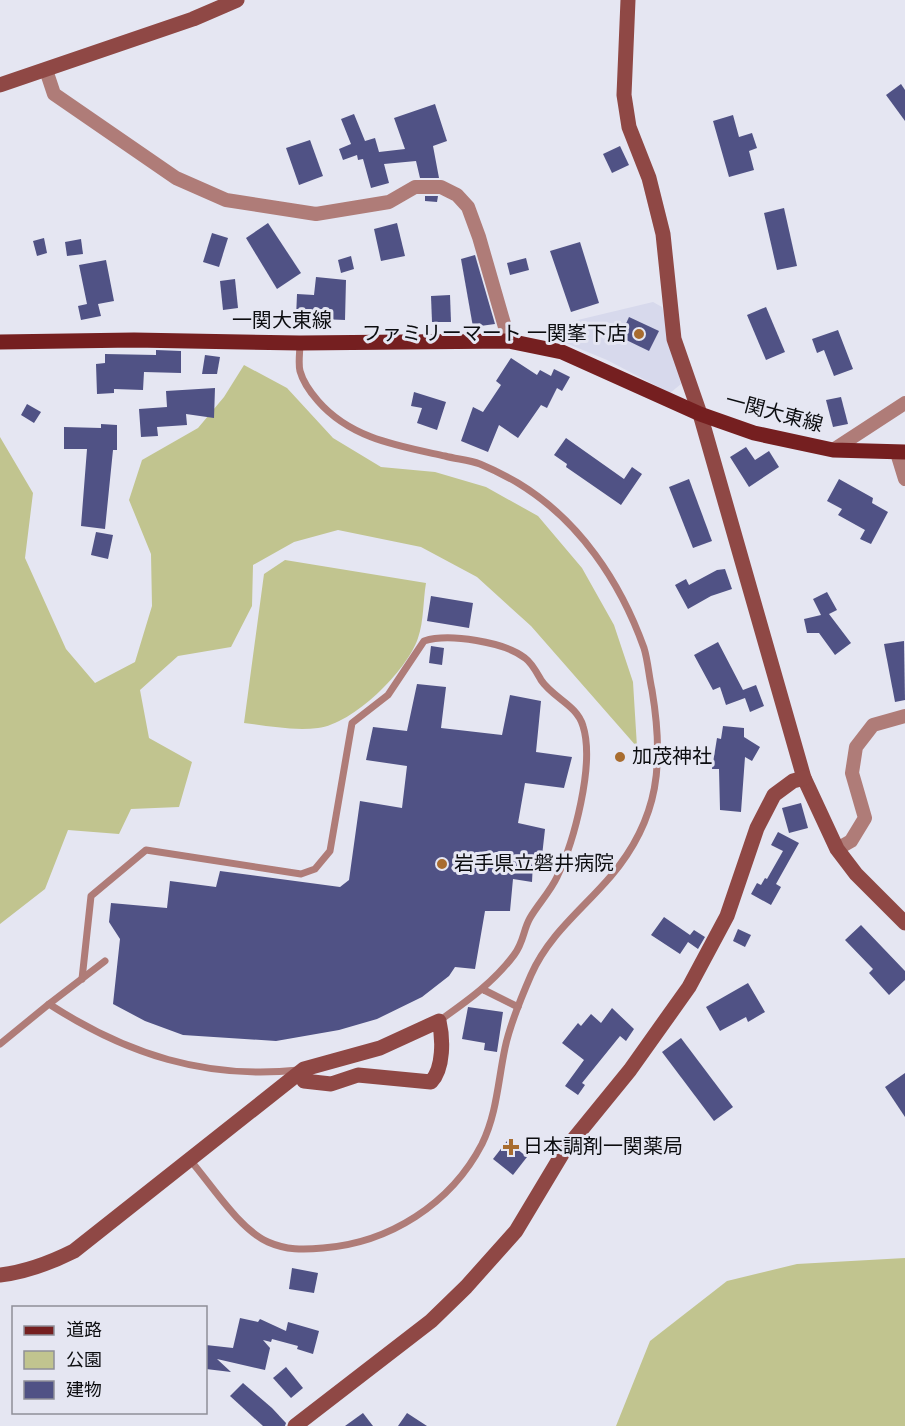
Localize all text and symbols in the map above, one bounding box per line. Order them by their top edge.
street label: 一関大東線 [232,309,332,333]
place label: ファミリーマート 一関峯下店 [362,322,627,346]
marker: ファミリーマート 一関峯下店 [632,327,646,341]
street label: 一関大東線 [723,388,825,438]
place label: 加茂神社 [632,745,712,769]
marker: 加茂神社 [613,750,627,764]
place label: 岩手県立磐井病院 [454,852,614,876]
marker: 岩手県立磐井病院 [435,857,449,871]
place label: 日本調剤一関薬局 [523,1135,683,1159]
marker: 日本調剤一関薬局 [504,1140,518,1154]
legend [12,1306,207,1414]
text: 道路 [66,1319,102,1341]
text: 公園 [66,1349,102,1371]
text: 建物 [66,1379,102,1401]

